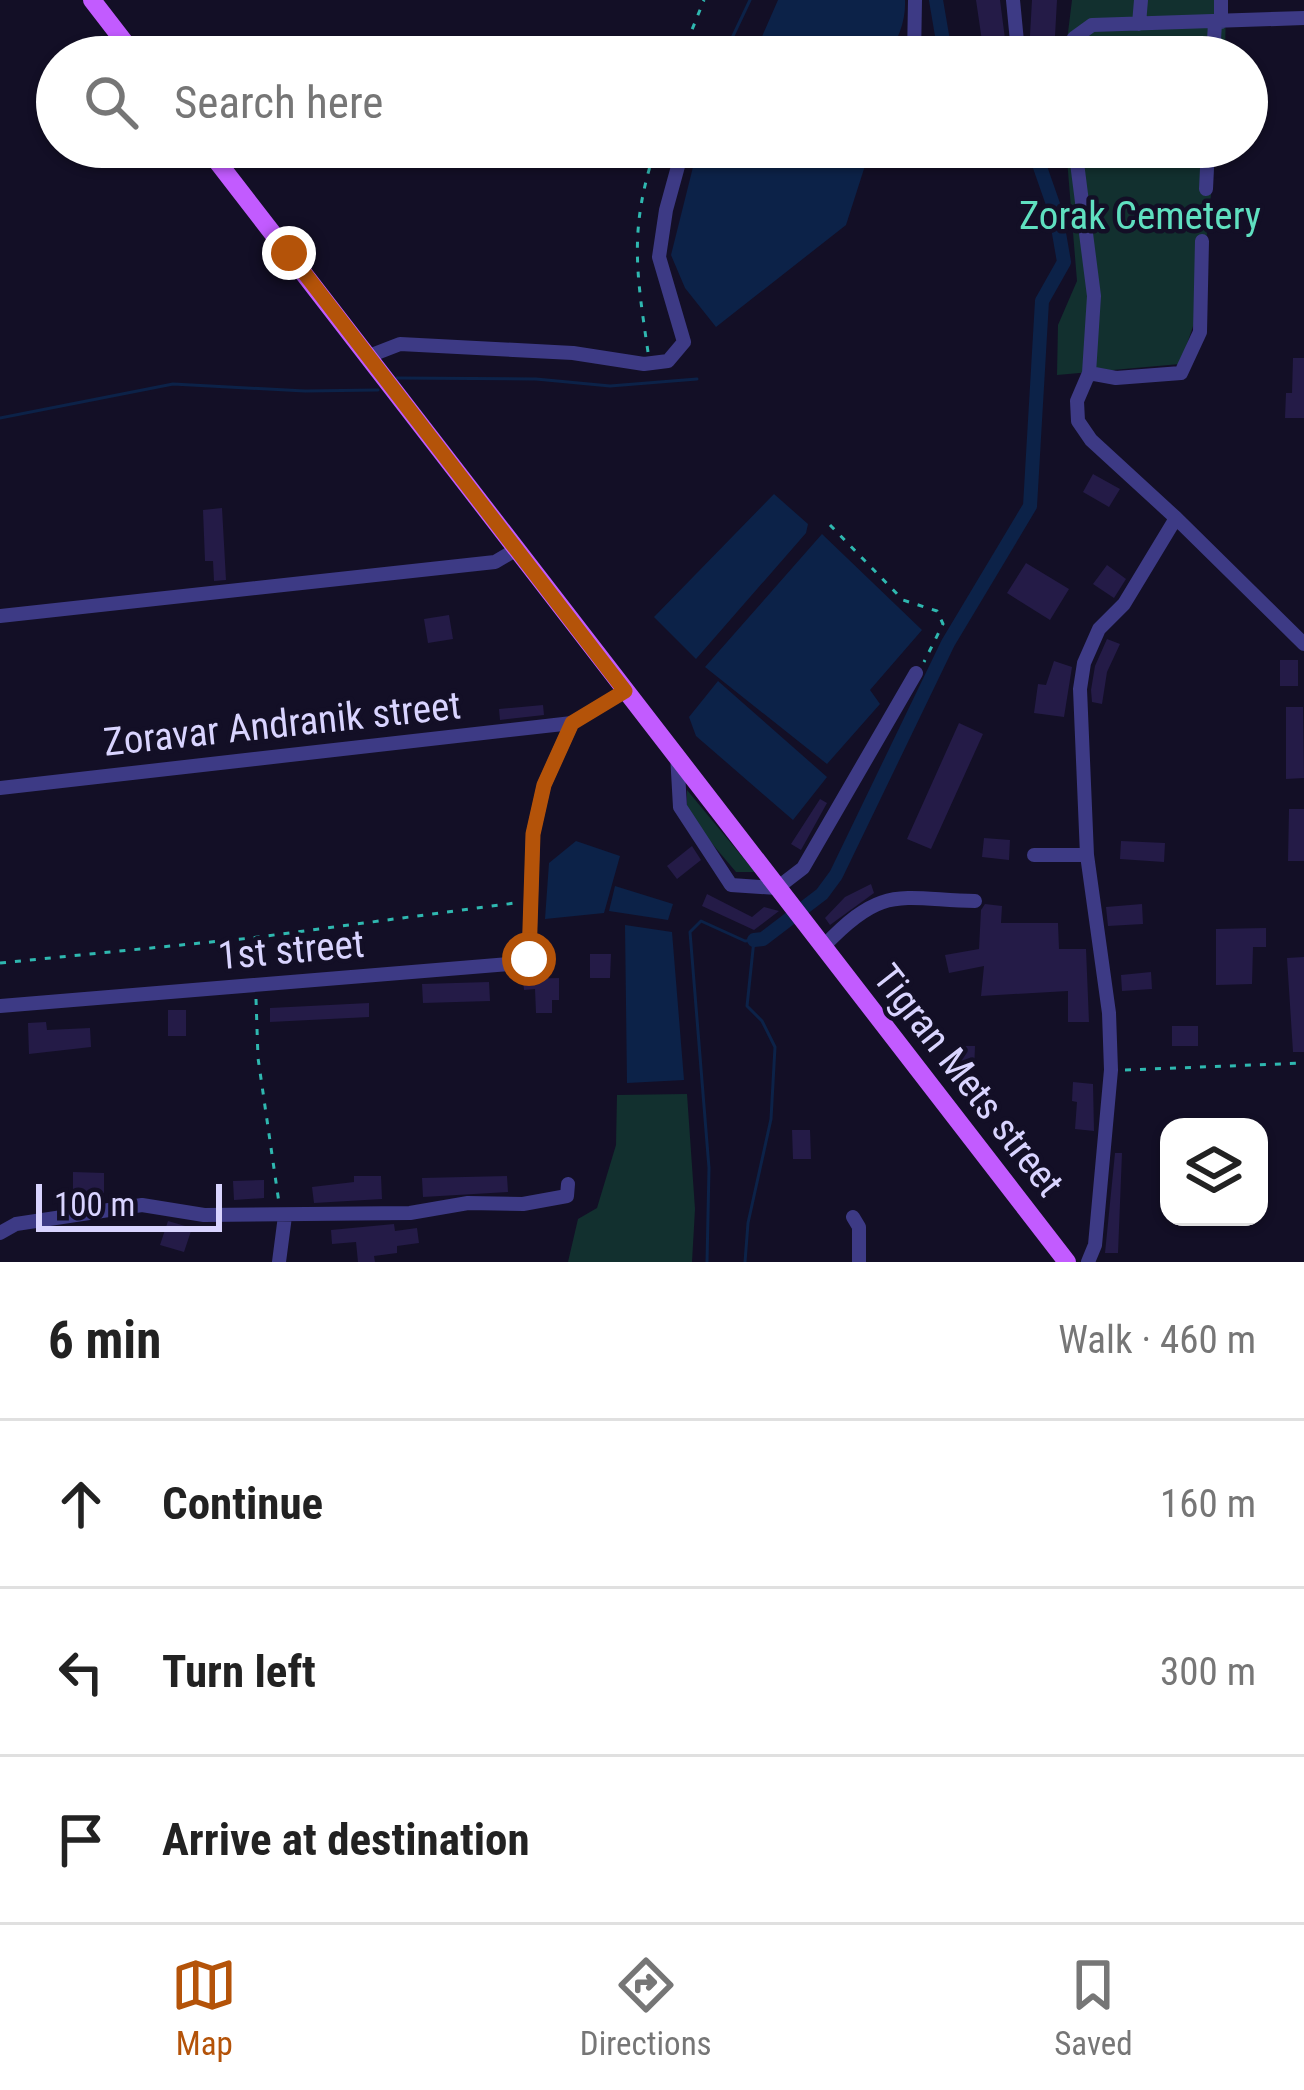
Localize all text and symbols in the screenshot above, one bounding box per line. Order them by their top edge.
search box [36,36,1268,168]
icon: search [78,69,144,135]
text: Search here [174,76,383,129]
park label: Zorak Cemetery [1019,193,1261,239]
route end [262,226,316,280]
street label: Zoravar Andranik street [101,682,463,766]
street label: 1st street [216,921,366,979]
route start [502,932,556,986]
street label: Tigran Mets street [864,956,1073,1206]
map controls [1160,1118,1268,1226]
button: layers [1160,1118,1268,1226]
scale bar [36,1178,222,1231]
text: 100 m [54,1185,135,1224]
text: 6 min [48,1311,161,1370]
text: Walk · 460 m [1058,1317,1256,1363]
icon: ahead [48,1471,114,1537]
text: Continue [162,1477,323,1530]
text: 160 m [1160,1481,1256,1527]
icon: left [48,1639,114,1705]
text: Turn left [162,1645,316,1698]
text: 300 m [1160,1649,1256,1695]
icon: arrive [48,1807,114,1873]
text: Arrive at destination [162,1813,530,1866]
tab: Map [171,1952,237,2063]
tab: Directions [580,1952,712,2063]
tab: Saved [1054,1952,1133,2063]

